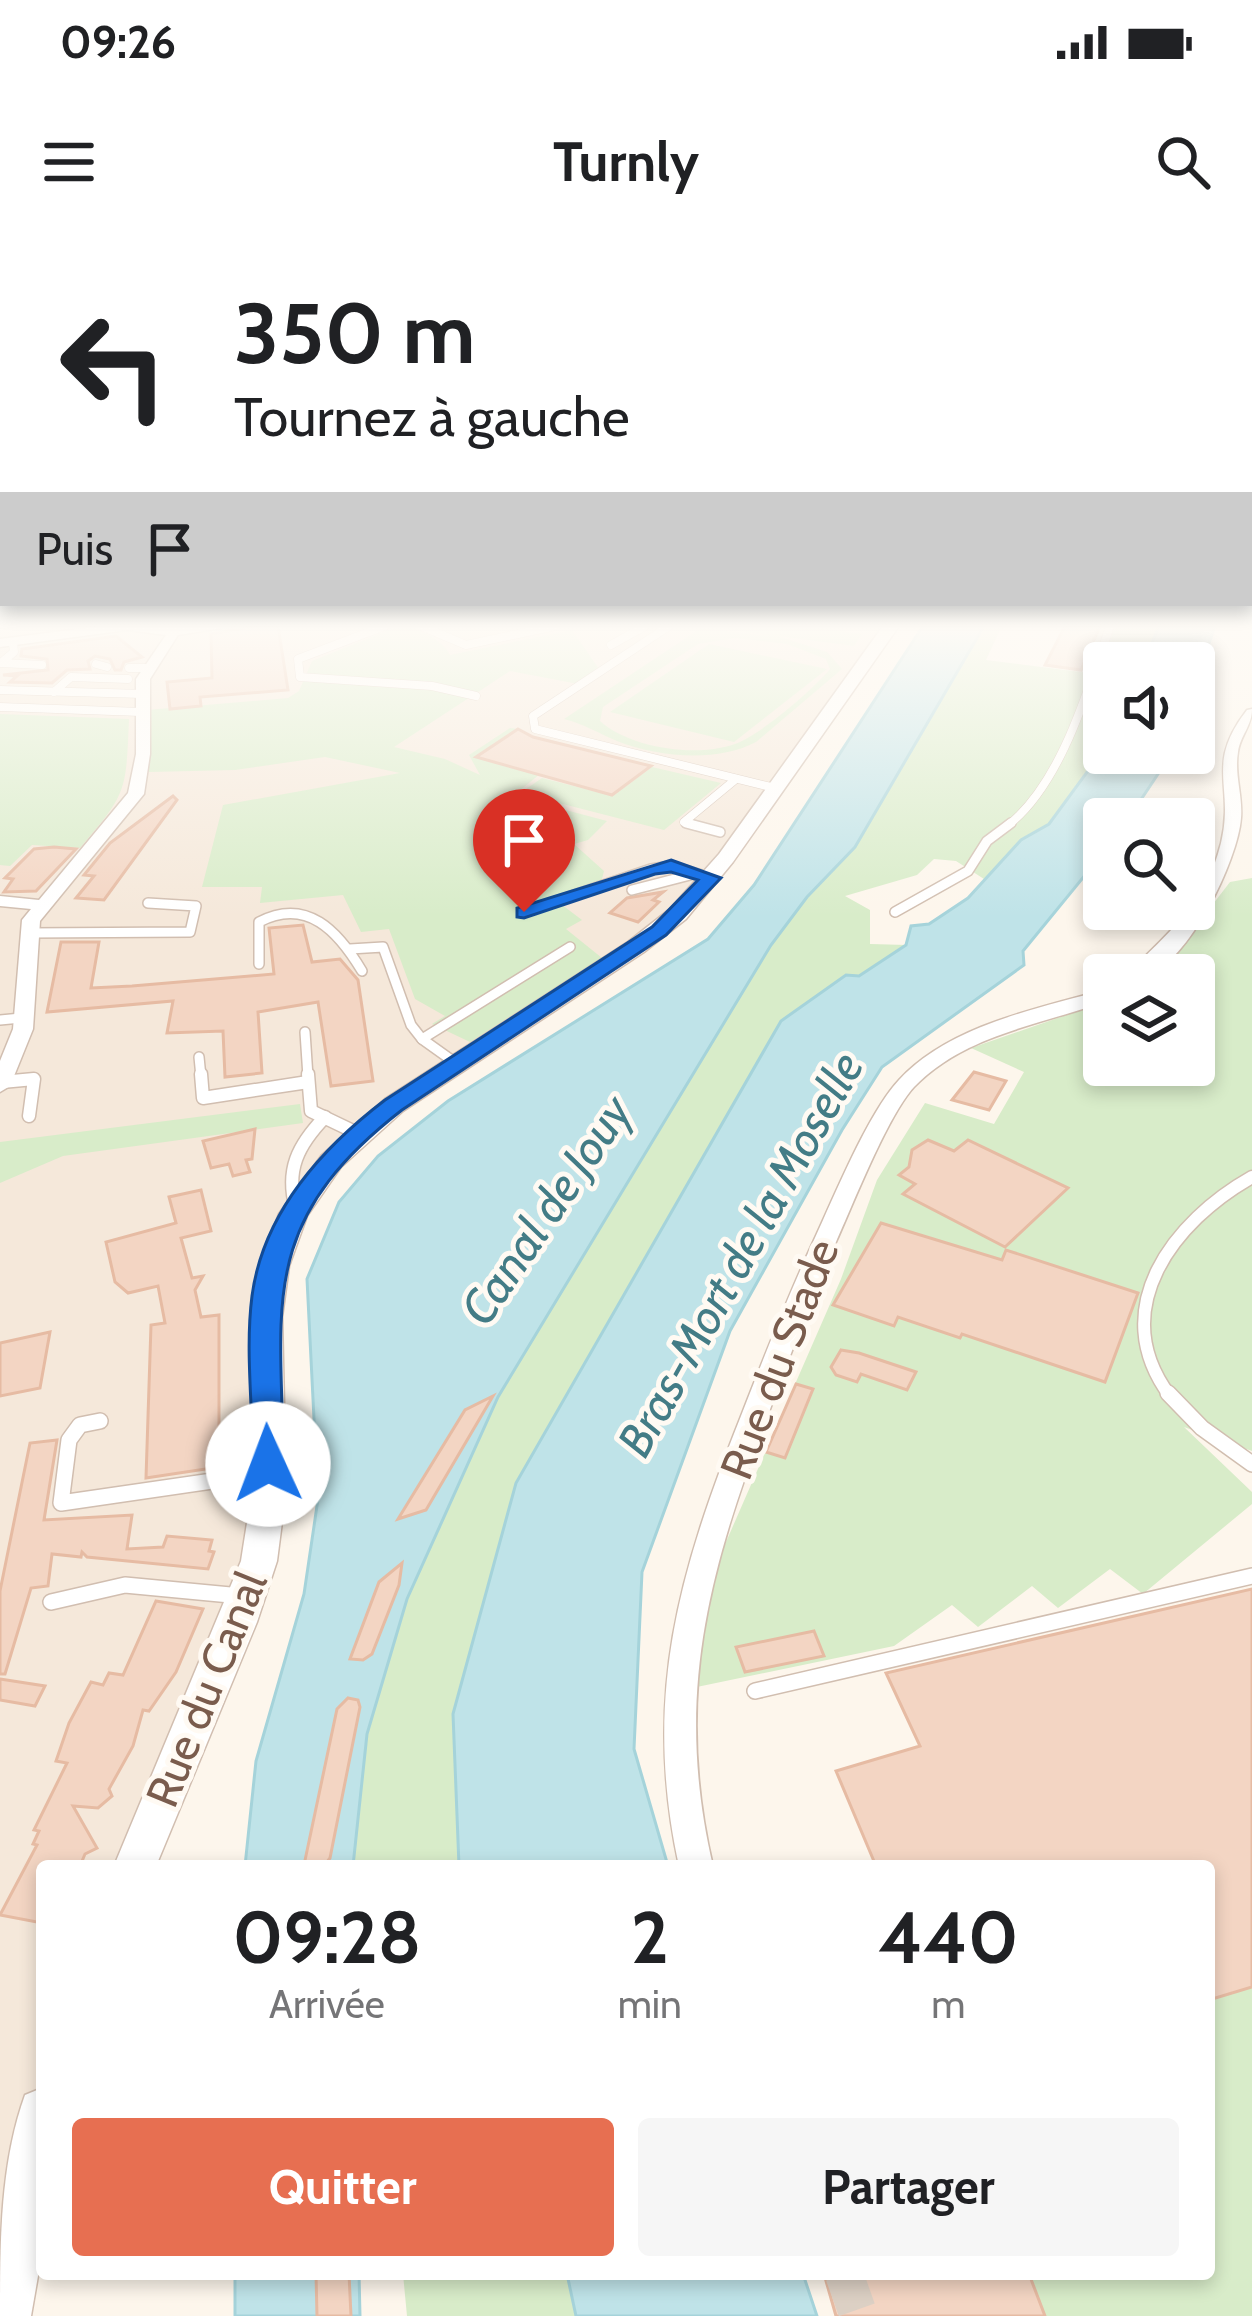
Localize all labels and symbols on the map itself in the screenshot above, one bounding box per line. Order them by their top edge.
pin [473,789,575,912]
water label: Bras-Mort de la Moselle [605,1042,875,1466]
water label: Canal de Jouy [448,1083,645,1336]
street label: Rue du Stade [709,1232,849,1486]
position arrow [205,1401,331,1527]
street label: Rue du Canal [134,1563,278,1814]

